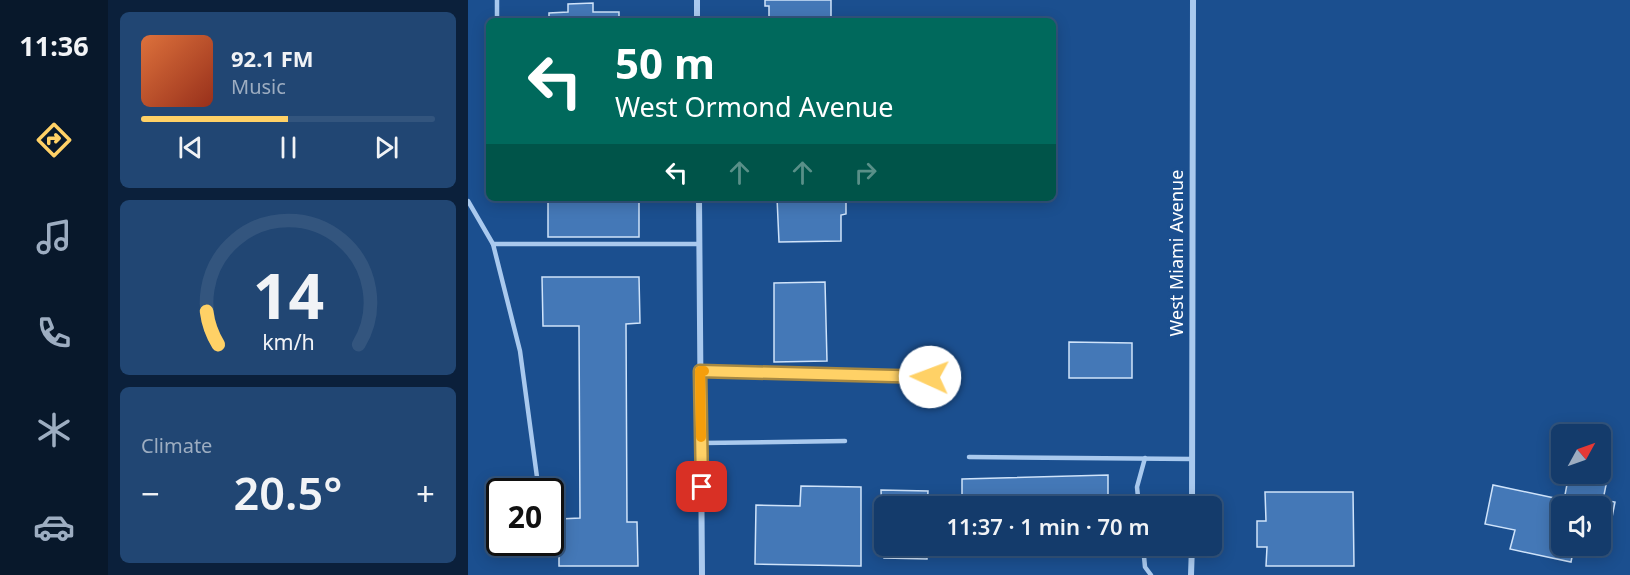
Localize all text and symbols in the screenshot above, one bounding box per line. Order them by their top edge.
text: 11:36 [19,27,89,64]
text: 50 m [615,34,715,91]
icon: left [516,42,594,120]
text: 92.1 FM [231,43,313,73]
text: Music [231,73,286,100]
text: West Ormond Avenue [615,88,893,125]
icon: directions [33,119,75,161]
icon: previous [174,131,207,164]
icon: pause [272,131,305,164]
icon: next [370,131,403,164]
icon: left [660,156,693,189]
icon: ahead [723,156,756,189]
icon: ahead [786,156,819,189]
icon: right [849,156,882,189]
street label: West Miami Avenue [1164,170,1188,336]
icon: music [33,216,75,258]
text: 14 [252,252,324,337]
icon: phone [33,312,75,354]
text: km/h [262,327,314,356]
position arrow [898,345,962,409]
icon: climate [33,409,75,451]
north arrow [1551,424,1611,484]
map controls [1551,424,1611,556]
text: Climate [141,432,212,459]
pin [676,461,727,512]
text: 20.5° [234,462,342,523]
icon: arrive [685,470,718,503]
text: − [141,471,160,516]
text: + [416,471,435,516]
speed limit sign: 20 [486,478,564,556]
button: sound [1551,496,1611,556]
icon: car [33,506,75,548]
text: 11:37 · 1 min · 70 m [946,511,1150,541]

